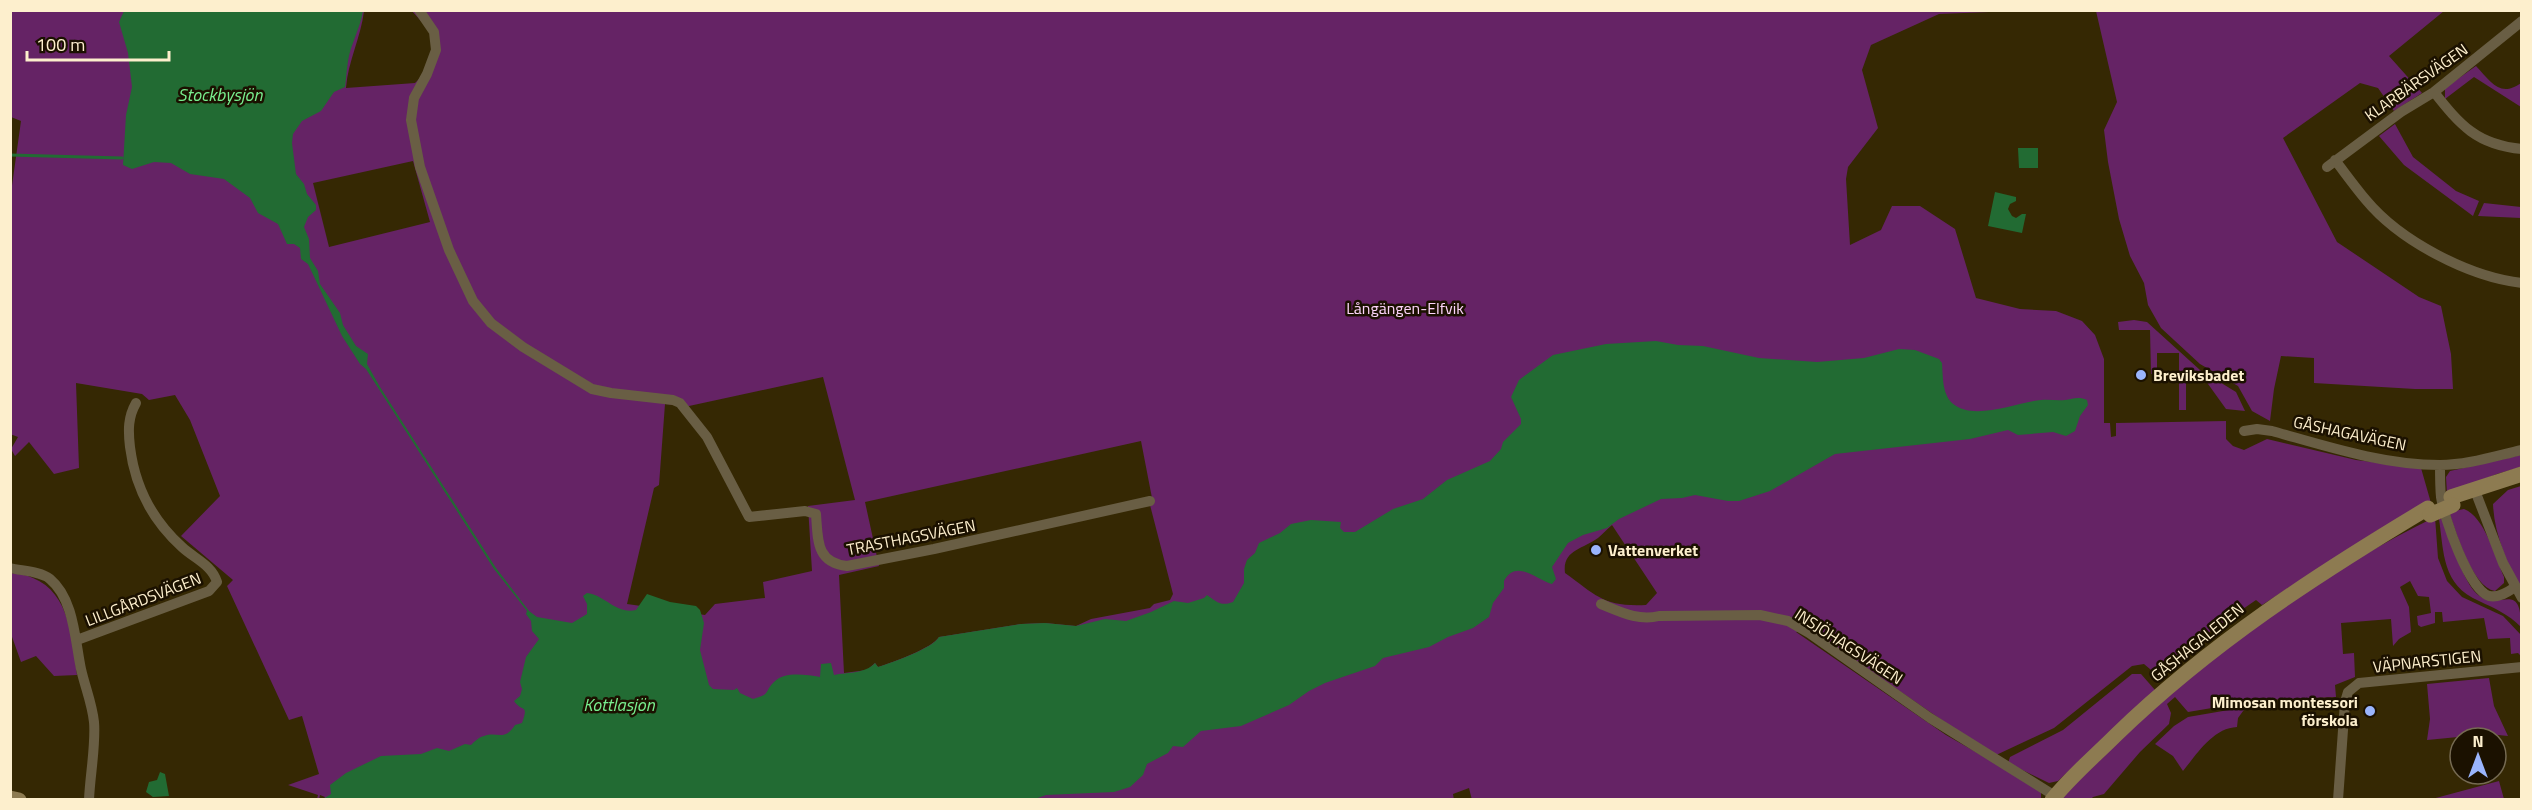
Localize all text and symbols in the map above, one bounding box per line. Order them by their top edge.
scale bar [27,24,170,62]
text: 100 m [36,31,85,58]
street label: KLARBÄRSVÄGEN [2359,37,2473,127]
water label: Stockbysjön [178,81,264,108]
park label: Långängen-Elfvik [1346,296,1464,320]
place label: Breviksbadet [2153,363,2244,387]
marker: Breviksbadet [2134,368,2148,382]
street label: GÅSHAGAVÄGEN [2291,409,2409,457]
street label: TRASTHAGSVÄGEN [844,513,978,561]
place label: Vattenverket [1608,538,1698,562]
marker: Vattenverket [1589,543,1603,557]
street label: LILLGÅRDSVÄGEN [82,566,204,632]
street label: GÅSHAGALEDEN [2145,597,2249,687]
street label: INSJÖHAGSVÄGEN [1790,602,1908,690]
street label: VÄPNARSTIGEN [2372,643,2482,679]
place label: Mimosan montessori förskola [2212,690,2358,732]
water label: Kottlasjön [583,691,656,718]
marker: Mimosan montessori förskola [2363,704,2377,718]
north arrow [2448,726,2508,786]
text: N [2472,729,2484,753]

